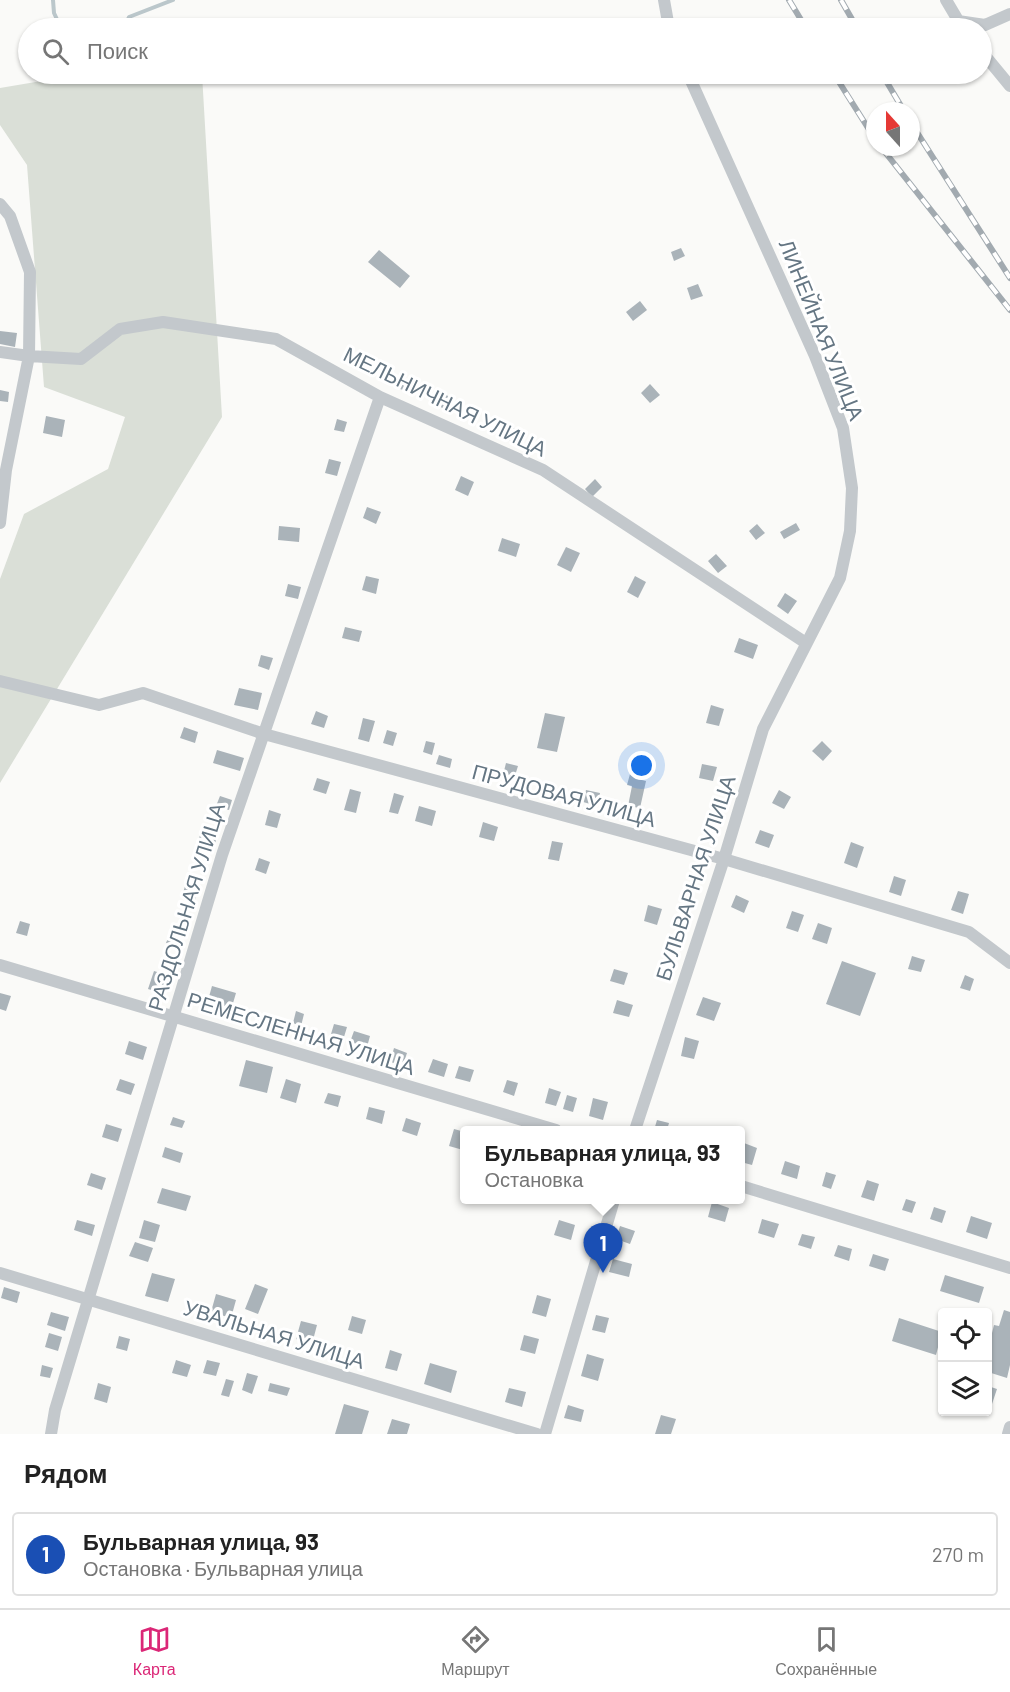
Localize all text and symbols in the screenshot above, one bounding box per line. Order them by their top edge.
search box [18,18,992,84]
icon: search [39,35,72,68]
text: Поиск [87,37,148,63]
north arrow [866,102,920,156]
street label: ЛИНЕЙНАЯ УЛИЦА [775,235,870,423]
street label: МЕЛЬНИЧНАЯ УЛИЦА [340,341,551,461]
your location [627,751,656,780]
street label: ПРУДОВАЯ УЛИЦА [470,758,659,831]
street label: БУЛЬВАРНАЯ УЛИЦА [650,772,740,983]
street label: РАЗДОЛЬНАЯ УЛИЦА [142,799,229,1014]
street label: РЕМЕСЛЕННАЯ УЛИЦА [185,986,418,1079]
popup [460,1126,745,1204]
text: Бульварная улица, 93 [485,1139,720,1165]
text: Остановка [485,1167,583,1191]
pin: 1 [584,1224,622,1273]
street label: УВАЛЬНАЯ УЛИЦА [181,1294,368,1373]
map controls [938,1308,992,1416]
button: locate [938,1308,992,1362]
button: layers [938,1362,992,1416]
text: Рядом [24,1457,107,1488]
text: Бульварная улица, 93 [83,1528,319,1554]
text: 1 [42,1542,49,1566]
text: 270 m [932,1542,984,1566]
text: Остановка · Бульварная улица [83,1556,363,1580]
tab: Карта [133,1623,176,1679]
tab: Маршрут [441,1623,510,1679]
tab: Сохранённые [775,1623,877,1679]

